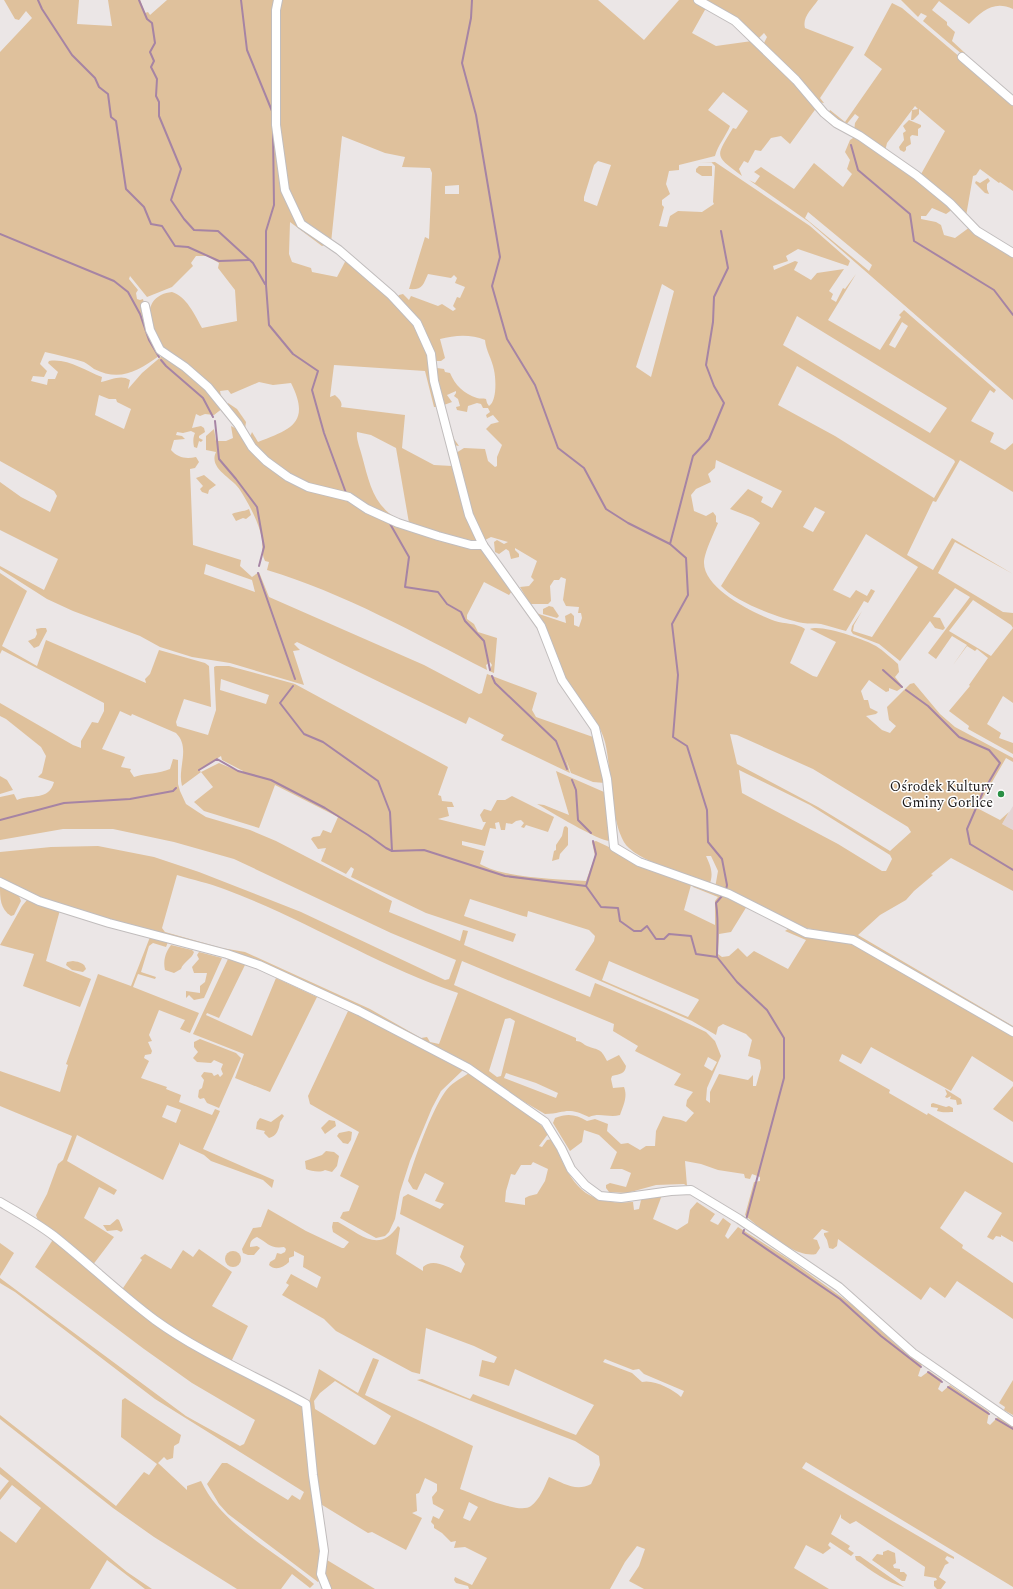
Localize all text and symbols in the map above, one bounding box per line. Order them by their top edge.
place label: Ośrodek Kultury Gminy Gorlice [890,776,994,813]
marker: Ośrodek Kultury Gminy Gorlice [996,789,1006,799]

